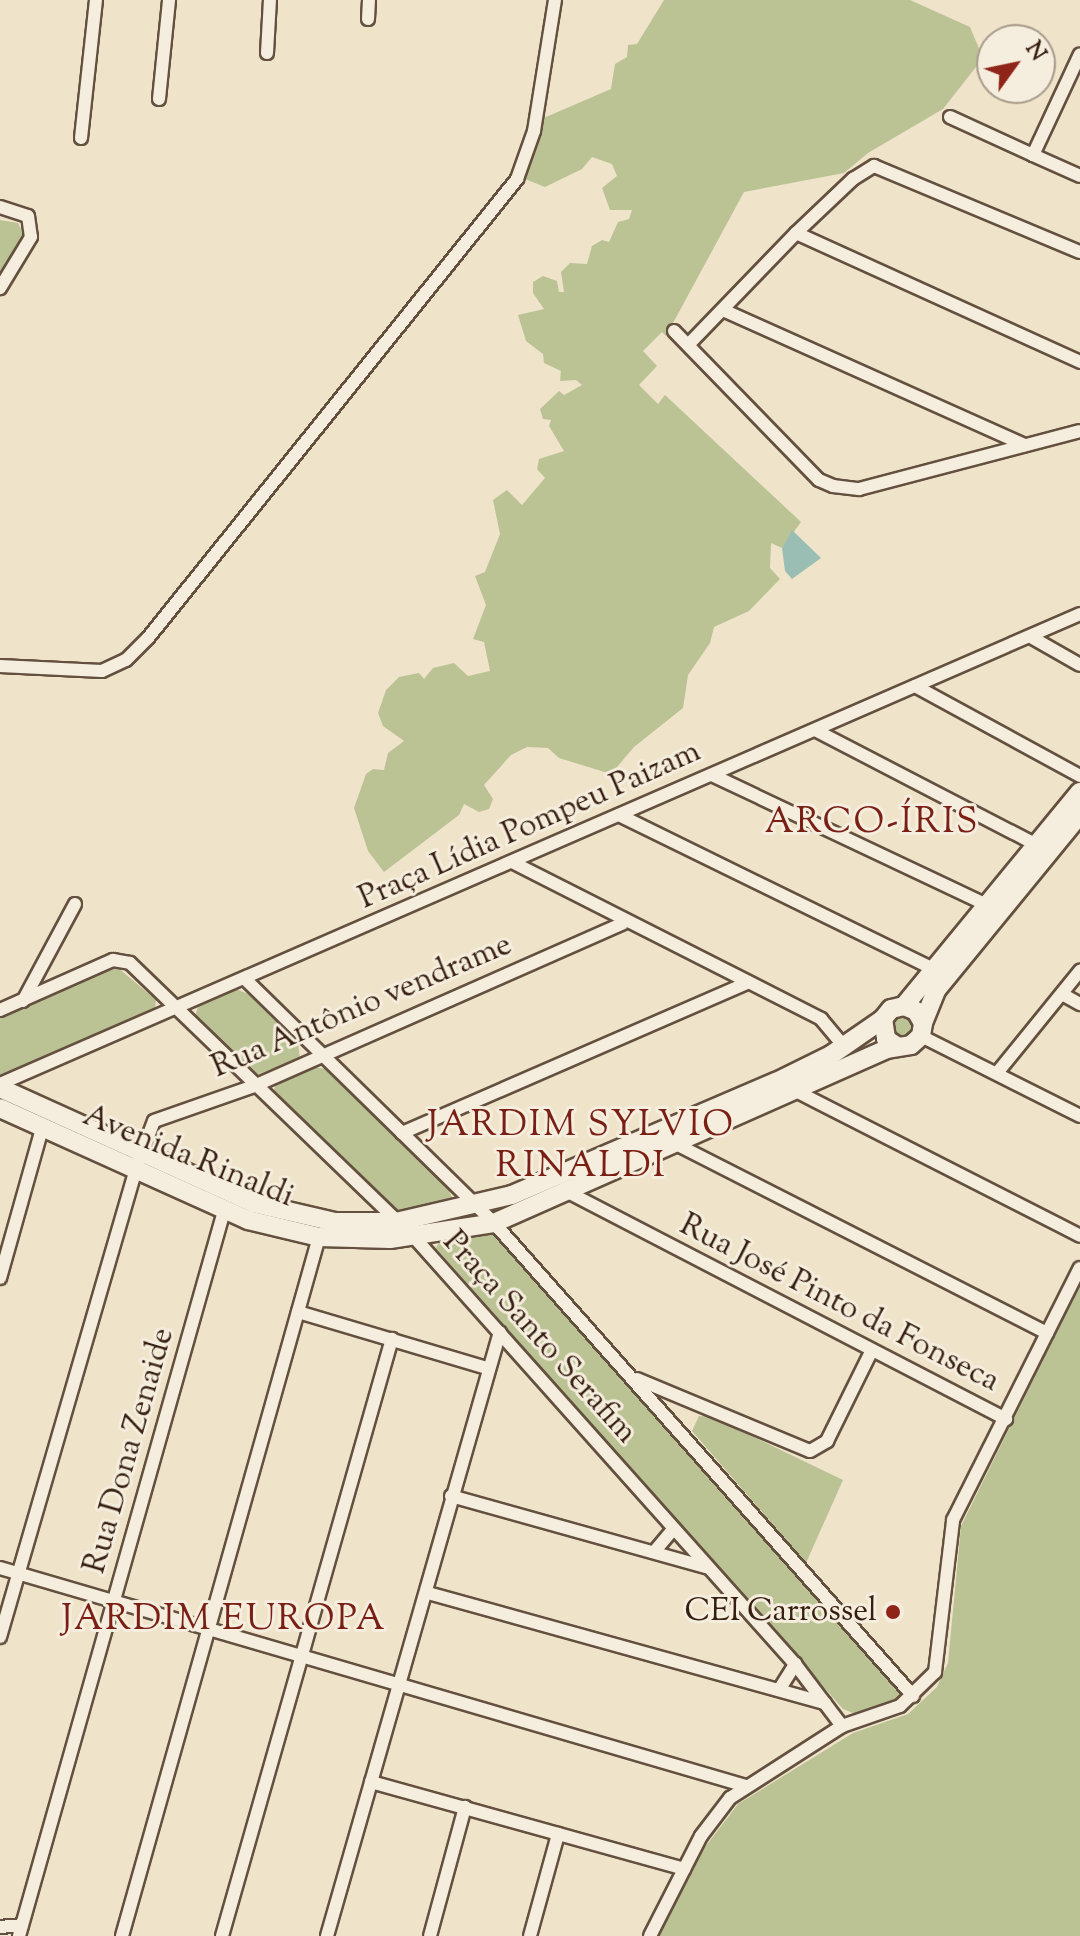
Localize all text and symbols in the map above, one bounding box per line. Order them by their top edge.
north arrow [976,24,1056,104]
text: N [1016,36,1053,68]
street label: Praça Lídia Pompeu Paizam [353,733,707,919]
district label: ARCO-ÍRIS [765,802,979,846]
street label: Rua Antônio vendrame [206,926,518,1088]
street label: Avenida Rinaldi [77,1097,299,1217]
district label: JARDIM SYLVIO RINALDI [427,1104,735,1189]
street label: Rua José Pinto da Fonseca [673,1207,1005,1401]
street label: Praça Santo Serafim [434,1224,644,1452]
street label: Rua Dona Zenaide [77,1324,183,1578]
place label: CEI Carrossel [685,1593,877,1631]
district label: JARDIM EUROPA [61,1599,387,1643]
marker: CEI Carrossel [884,1603,902,1621]

